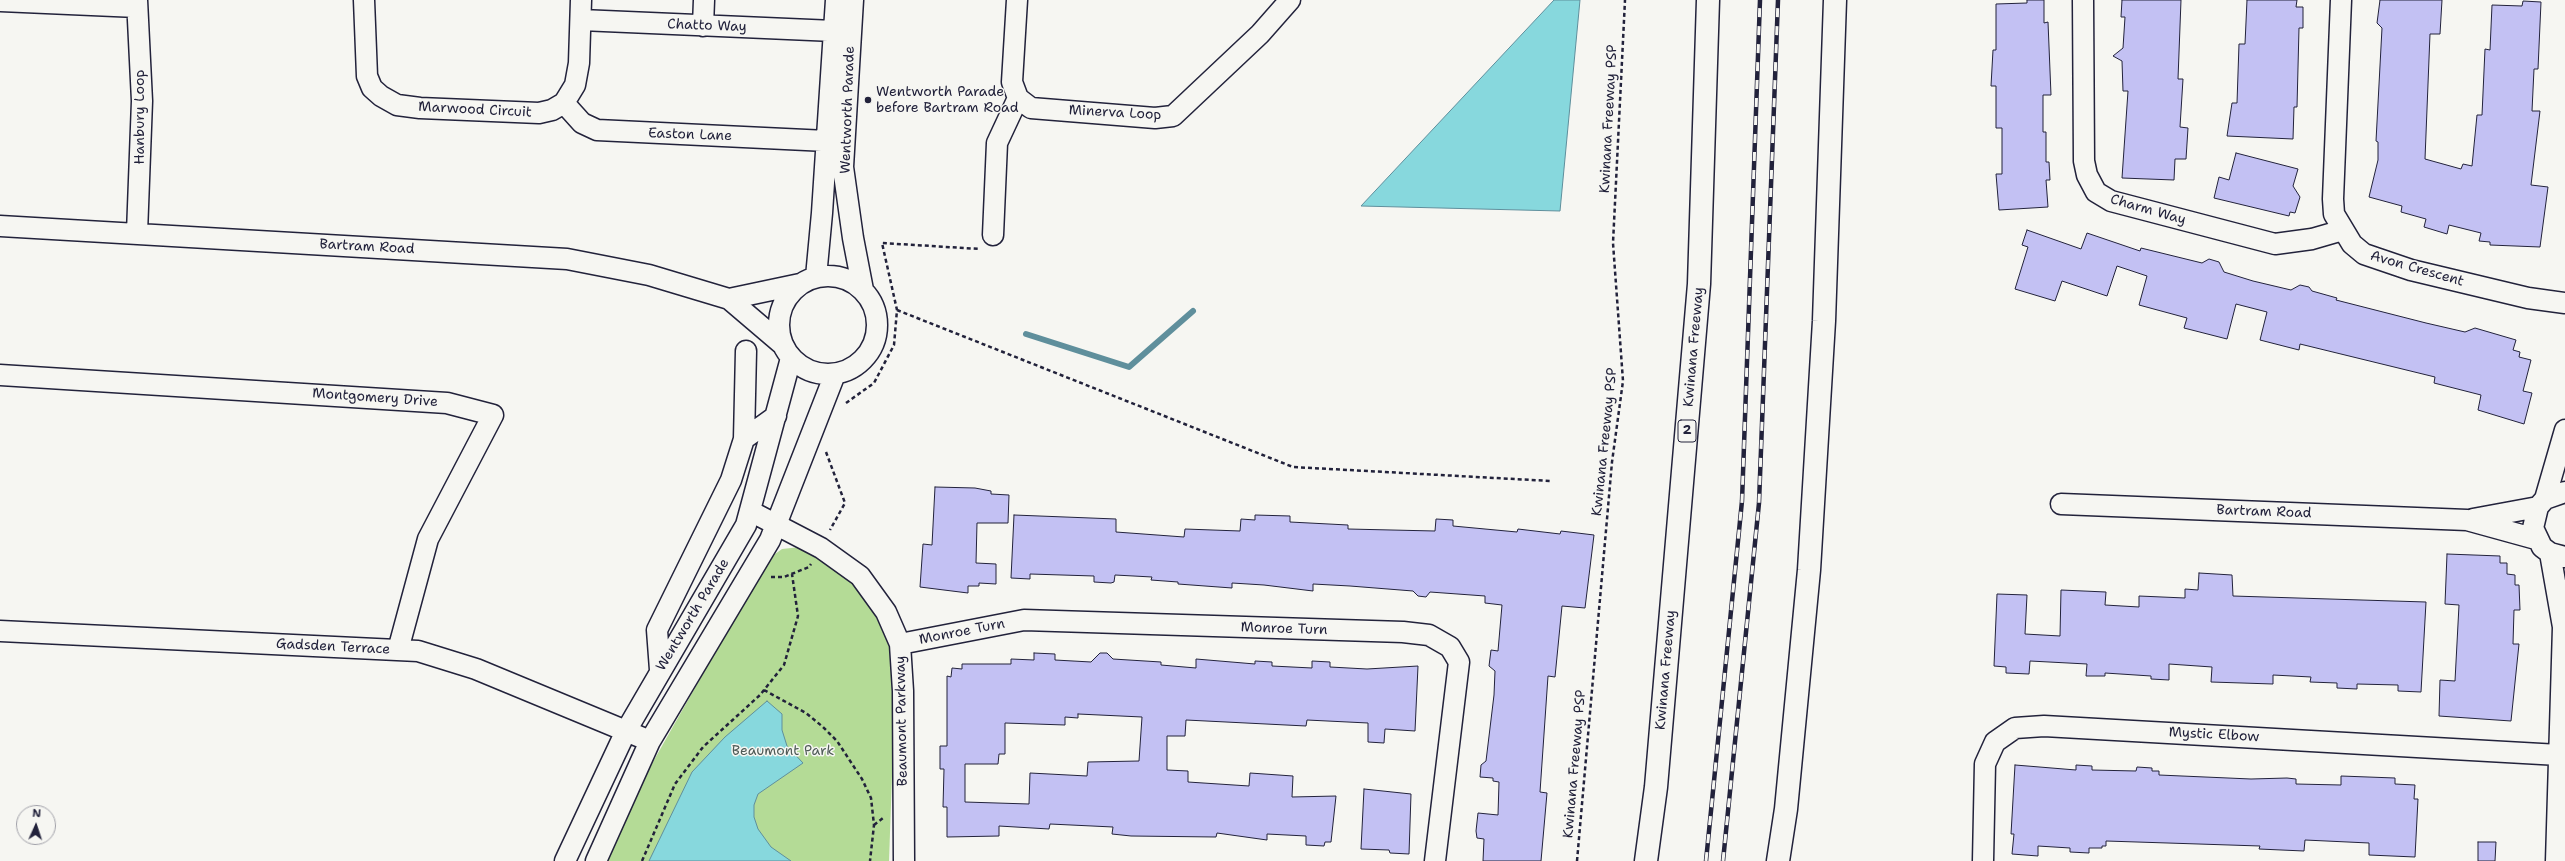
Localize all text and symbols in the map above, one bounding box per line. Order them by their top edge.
street label: Chatto Way [667,16,747,36]
street label: Kwinana Freeway PSP [1597,44,1621,194]
street label: Wentworth Parade [837,46,859,174]
street label: Hanbury Loop [132,70,148,164]
place label: Wentworth Parade before Bartram Road [876,84,1019,116]
marker: Wentworth Parade before Bartram Road [863,95,873,105]
street label: Marwood Circuit [418,99,532,121]
street label: Minerva Loop [1068,102,1162,124]
street label: Easton Lane [648,125,732,145]
street label: Charm Way [2108,191,2188,229]
street label: Bartram Road [319,236,415,258]
street label: Avon Crescent [2368,248,2466,290]
street label: Kwinana Freeway [1680,286,1708,408]
street label: Kwinana Freeway PSP [1589,367,1621,517]
street label: Montgomery Drive [312,385,438,411]
road number: 2 [1678,420,1696,442]
street label: Bartram Road [2216,502,2312,522]
street label: Wentworth Parade [653,556,733,674]
street label: Kwinana Freeway [1652,609,1680,731]
street label: Monroe Turn [918,615,1006,649]
street label: Monroe Turn [1240,619,1328,639]
street label: Gadsden Terrace [275,636,391,658]
street label: Beaumont Parkway [892,656,912,786]
street label: Kwinana Freeway PSP [1560,689,1590,839]
street label: Mystic Elbow [2168,724,2260,746]
park label: Beaumont Park [732,743,834,759]
north arrow [16,805,56,845]
text: N [32,806,41,821]

